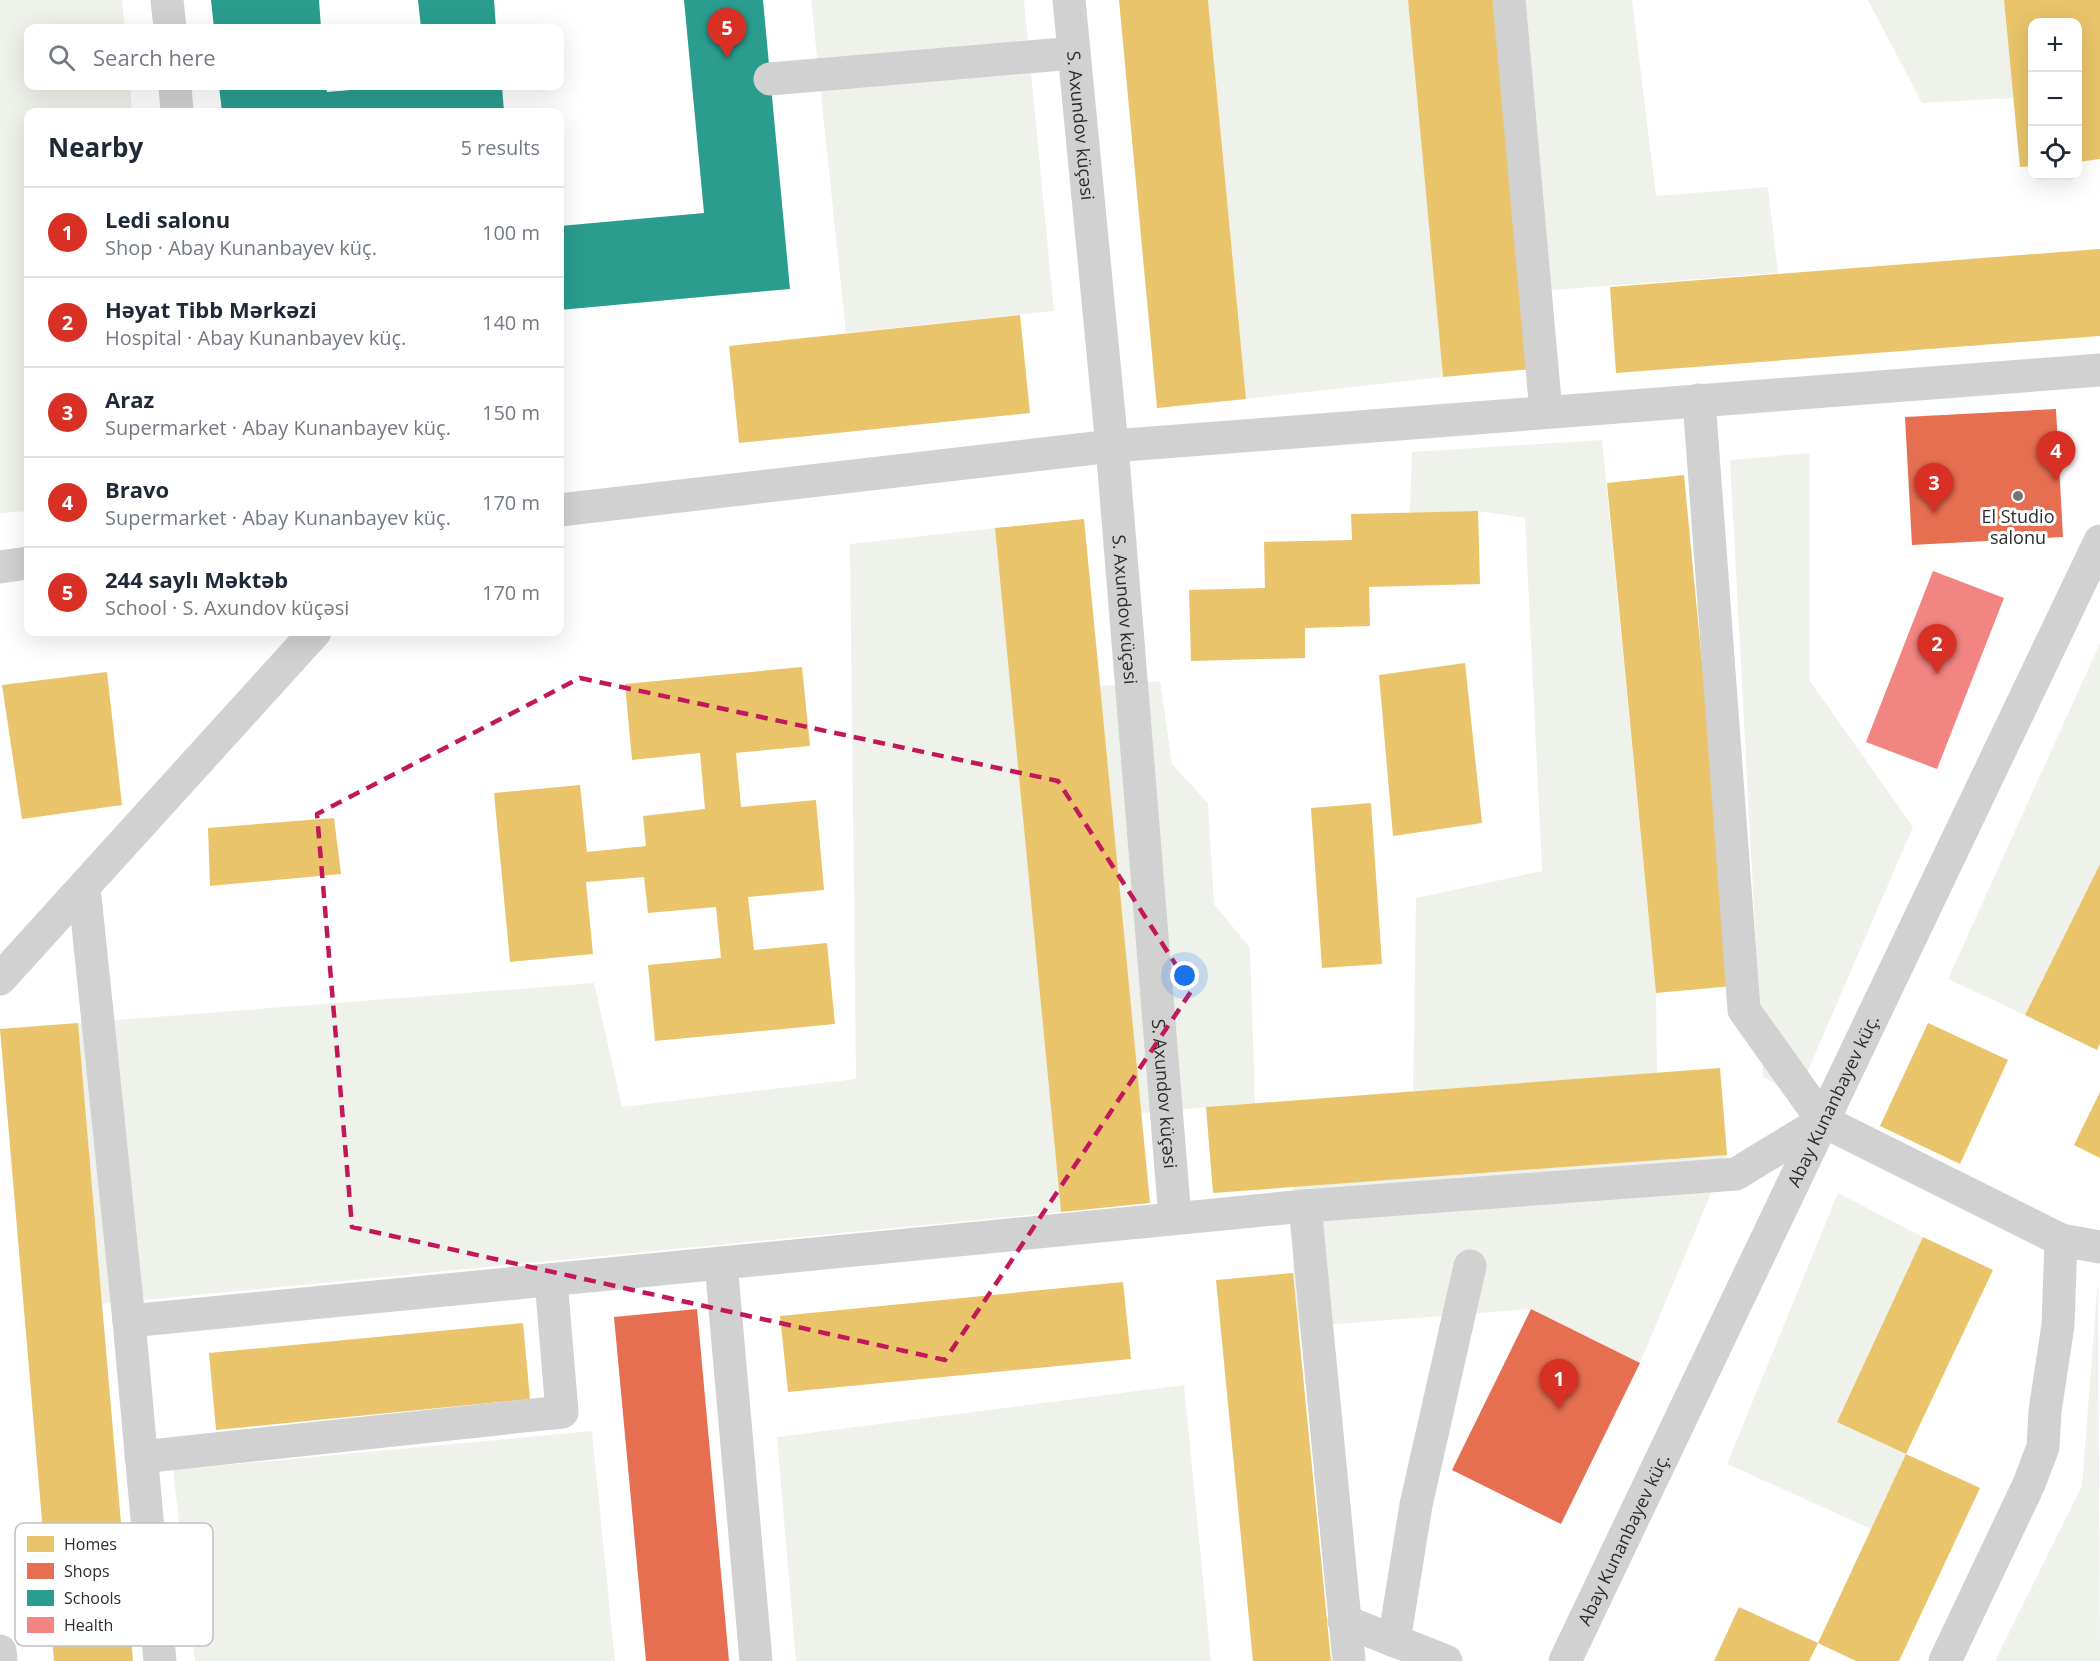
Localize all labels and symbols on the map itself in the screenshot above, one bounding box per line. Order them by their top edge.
pin: 5 [708,8,746,58]
street label: S. Axundov küçəsi [1062,50,1100,201]
pin: 4 [2036,432,2076,481]
pin: 3 [1914,464,1954,513]
marker: El Studio salonu [2011,489,2025,503]
place label: El Studio salonu [1982,504,2054,549]
street label: S. Axundov küçəsi [1107,534,1143,685]
pin: 2 [1918,624,1956,674]
your location [1170,961,1199,990]
street label: Abay Kunanbayev küç. [1781,1011,1884,1191]
street label: S. Axundov küçəsi [1147,1018,1183,1170]
pin: 1 [1540,1360,1578,1409]
street label: Abay Kunanbayev küç. [1572,1449,1675,1629]
legend [15,1523,213,1646]
text: Homes [64,1533,117,1555]
text: Shops [64,1560,110,1582]
text: Schools [64,1587,121,1609]
text: Health [64,1614,113,1636]

